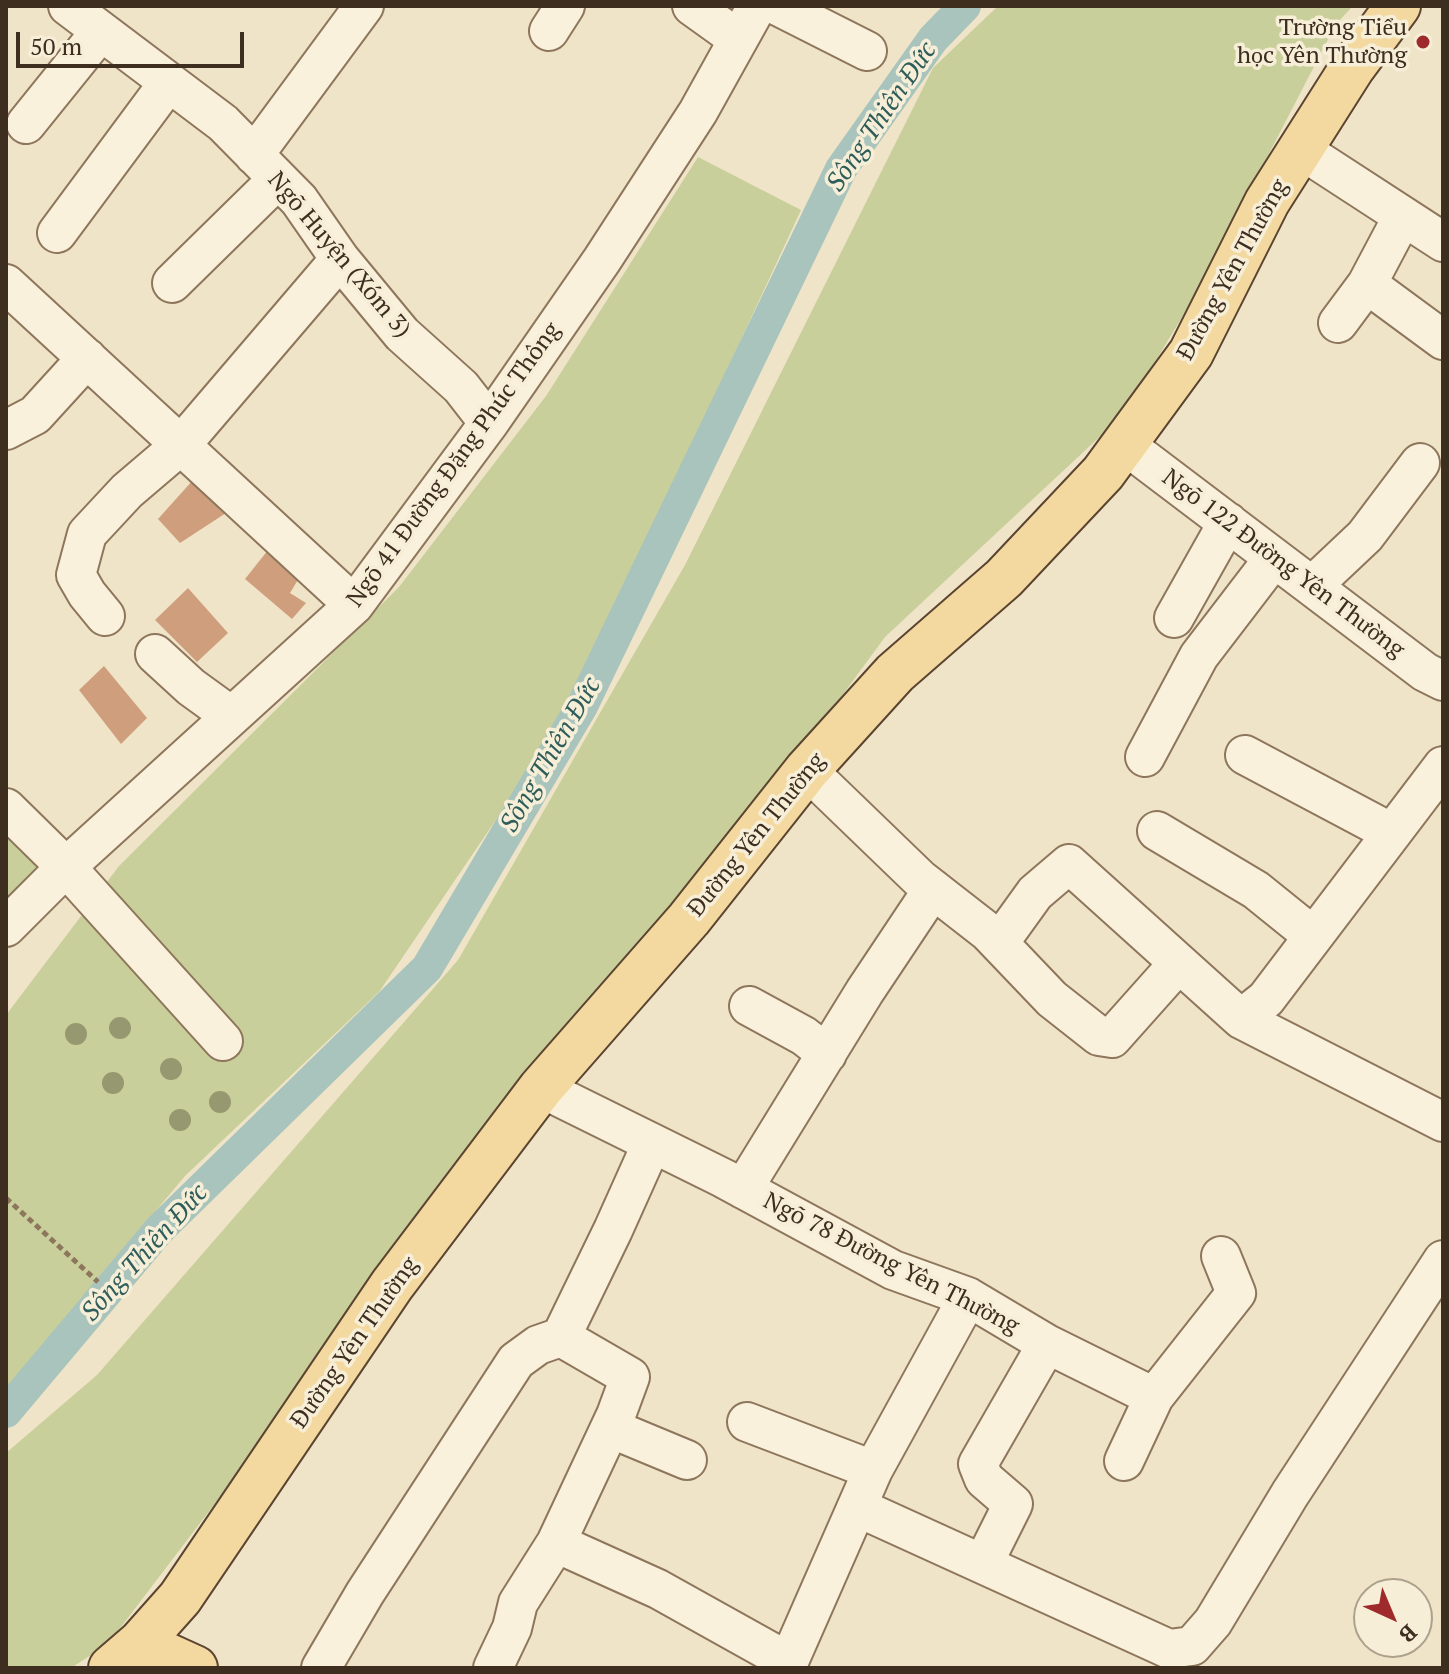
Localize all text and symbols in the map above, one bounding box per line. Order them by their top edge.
place label: Trường Tiểu học Yên Thường [1237,14,1407,70]
scale bar [20,16,248,66]
text: 50 m [30,30,82,62]
marker: Trường Tiểu học Yên Thường [1414,33,1432,51]
water label: Sông Thiên Đức [821,36,943,198]
street label: Ngõ Huyện (Xóm 3) [261,166,417,344]
street label: Đường Yên Thường [1171,175,1295,365]
street label: Ngõ 41 Đường Đặng Phúc Thông [341,317,567,613]
street label: Ngõ 122 Đường Yên Thường [1156,463,1410,665]
water label: Sông Thiên Đức [494,672,608,838]
street label: Đường Yên Thường [682,747,832,923]
water label: Sông Thiên Đức [75,1178,215,1328]
street label: Ngõ 78 Đường Yên Thường [758,1187,1024,1341]
street label: Đường Yên Thường [285,1252,425,1434]
north arrow [1353,1578,1433,1658]
text: B [1393,1619,1424,1650]

